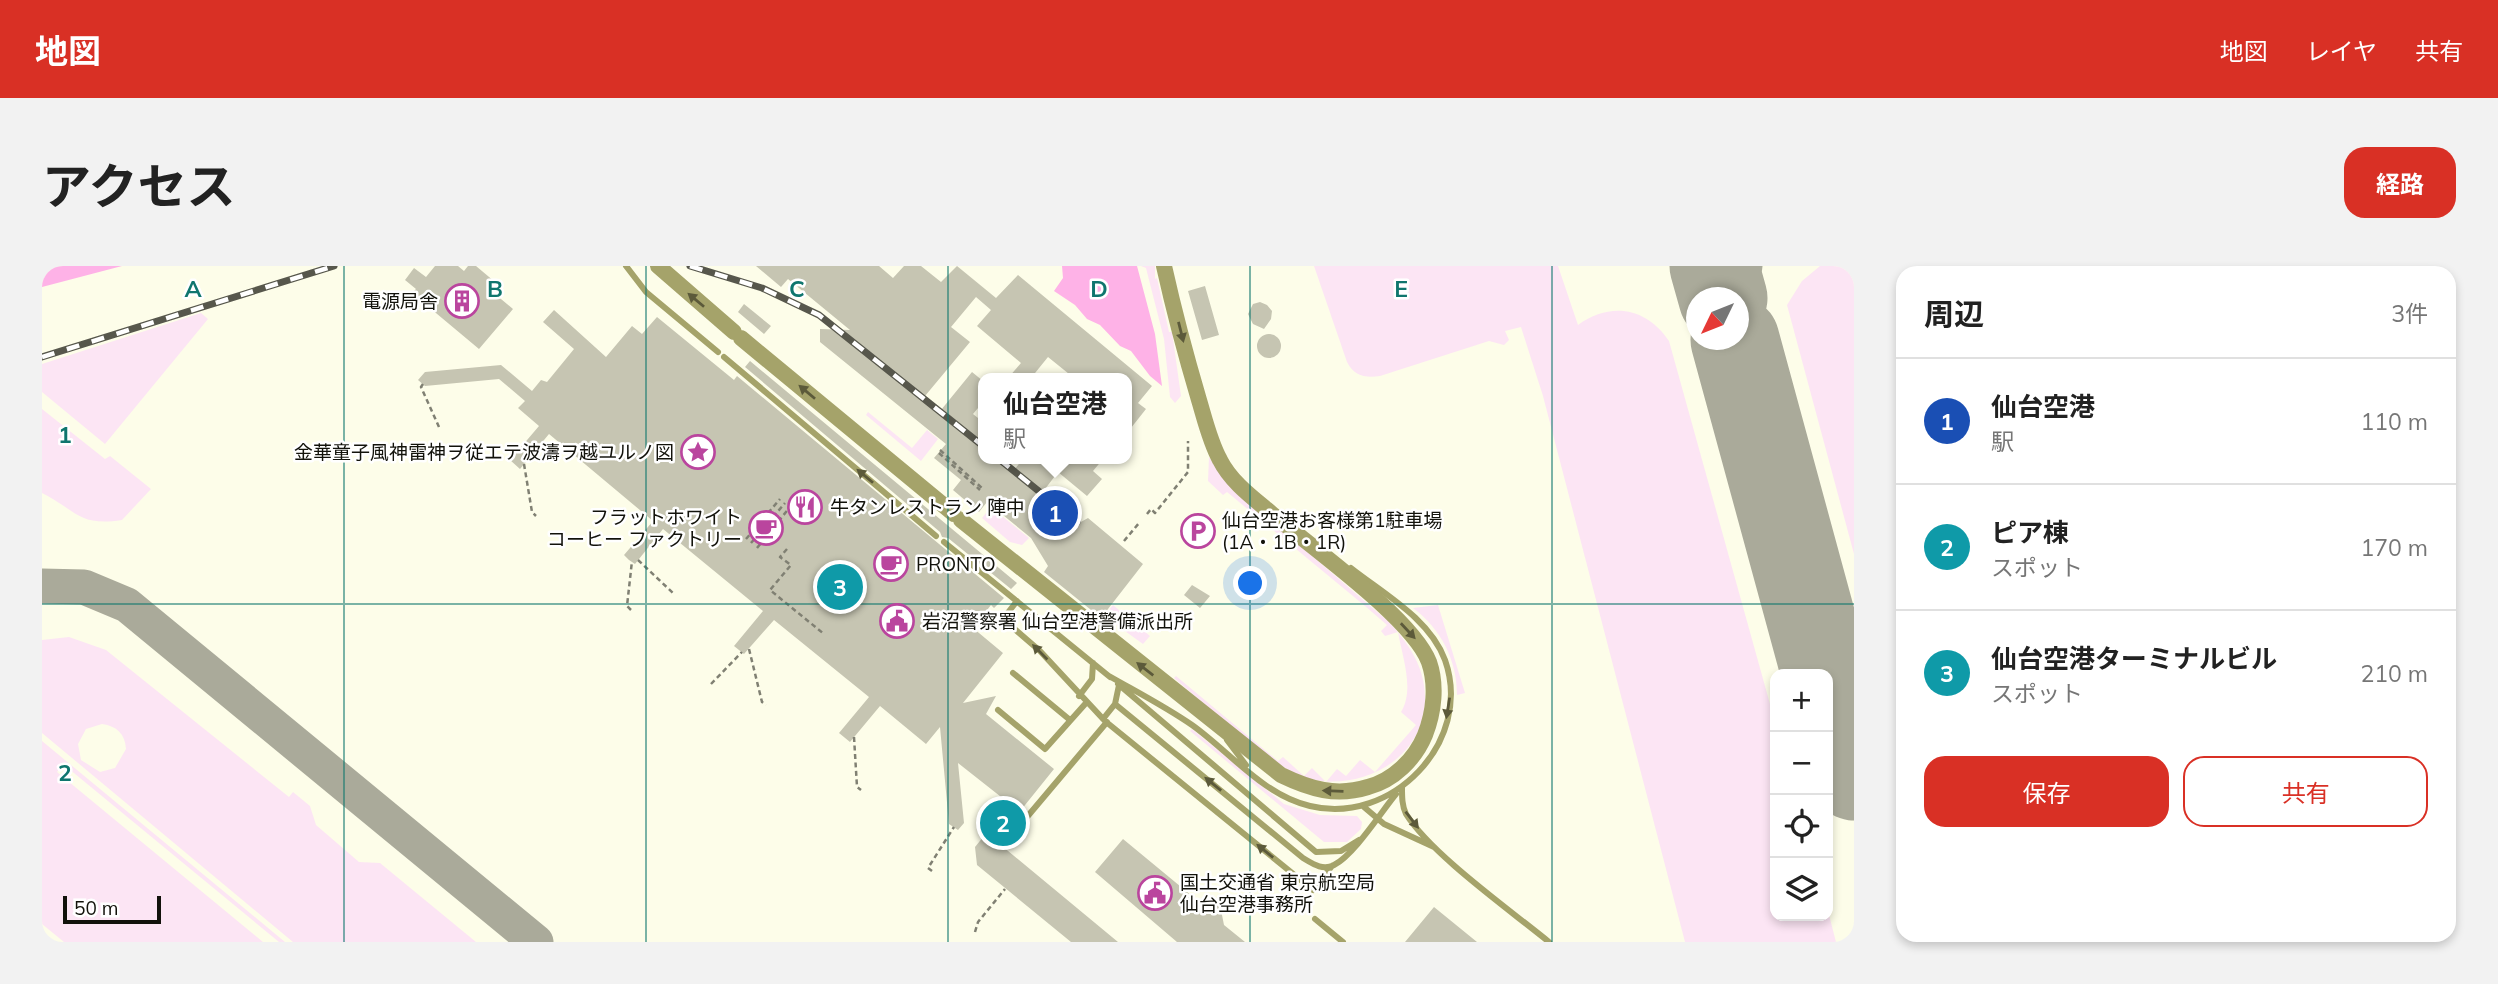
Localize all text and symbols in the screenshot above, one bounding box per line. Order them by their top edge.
text: 地図 [35,30,101,71]
text: 地図 [2220,36,2268,66]
text: レイヤ [2306,36,2377,66]
text: 共有 [2415,36,2463,66]
button: 経路 [2344,147,2456,218]
text: アクセス [42,155,236,216]
text: A [184,274,202,303]
text: B [487,274,503,303]
text: C [789,274,805,303]
text: D [1090,274,1108,303]
text: E [1394,274,1408,303]
building icon: 電源局舎 [443,282,481,320]
north arrow [1686,287,1749,350]
place label: 電源局舎 [362,289,438,313]
one-way arrow [687,293,704,308]
text: 周辺 [1924,295,1984,333]
text: 3件 [2391,299,2428,328]
one-way arrow [1176,321,1187,343]
popup [978,373,1132,464]
one-way arrow [799,385,817,400]
text: 仙台空港 [1003,387,1107,420]
text: 仙台空港 [1991,390,2095,423]
text: 1 [1940,407,1954,436]
text: 110 m [2360,407,2428,436]
text: 1 [58,420,72,449]
text: 駅 [1003,424,1026,453]
text: 駅 [1991,427,2014,456]
place icon: 金華童子風神雷神ヲ従エテ波濤ヲ越ユルノ図 [679,433,717,471]
place label: 金華童子風神雷神ヲ従エテ波濤ヲ越ユルノ図 [294,440,674,464]
one-way arrow [857,469,874,484]
pin: 1 [1032,487,1078,539]
restaurant icon: 牛タンレストラン 陣中 [786,488,824,526]
place label: 牛タンレストラン 陣中 [830,495,1025,519]
place label: フラットホワイト コーヒー ファクトリー [547,505,742,551]
place label: 仙台空港お客様第1駐車場 (1A・1B・1R) [1222,508,1442,554]
cafe icon: フラットホワイト コーヒー ファクトリー [747,509,785,547]
parking icon: 仙台空港お客様第1駐車場 (1A・1B・1R) [1179,512,1217,550]
text: ピア棟 [1991,516,2069,549]
text: 2 [1940,533,1954,562]
text: 170 m [2360,533,2428,562]
cafe icon: PRONTO [872,545,910,583]
place label: PRONTO [916,552,996,576]
text: スポット [1991,553,2083,582]
pin: 3 [817,561,863,613]
your location [1233,566,1267,600]
public building icon: 岩沼警察署 仙台空港警備派出所 [878,602,916,640]
place label: 岩沼警察署 仙台空港警備派出所 [922,609,1193,633]
one-way arrow [1400,622,1416,639]
text: 仙台空港ターミナルビル [1991,642,2277,675]
one-way arrow [1032,644,1049,661]
text: 3 [1940,659,1954,688]
text: 210 m [2360,659,2428,688]
one-way arrow [1137,661,1155,676]
map controls [1770,669,1833,921]
button: + [1770,669,1833,732]
text: スポット [1991,679,2083,708]
one-way arrow [1442,697,1453,719]
button: − [1770,732,1833,795]
button: 保存 [1924,756,2169,827]
button: 共有 [2183,756,2428,827]
text: 2 [58,758,72,787]
one-way arrow [1204,776,1222,792]
one-way arrow [1322,785,1344,796]
button: locate [1770,795,1833,858]
pin: 2 [980,797,1026,849]
one-way arrow [1405,811,1420,829]
one-way arrow [1257,844,1275,859]
button: layers [1770,858,1833,921]
place label: 国土交通省 東京航空局 仙台空港事務所 [1180,870,1375,916]
public building icon: 国土交通省 東京航空局 仙台空港事務所 [1136,874,1174,912]
scale bar [63,893,161,925]
text: 50 m [74,896,118,920]

